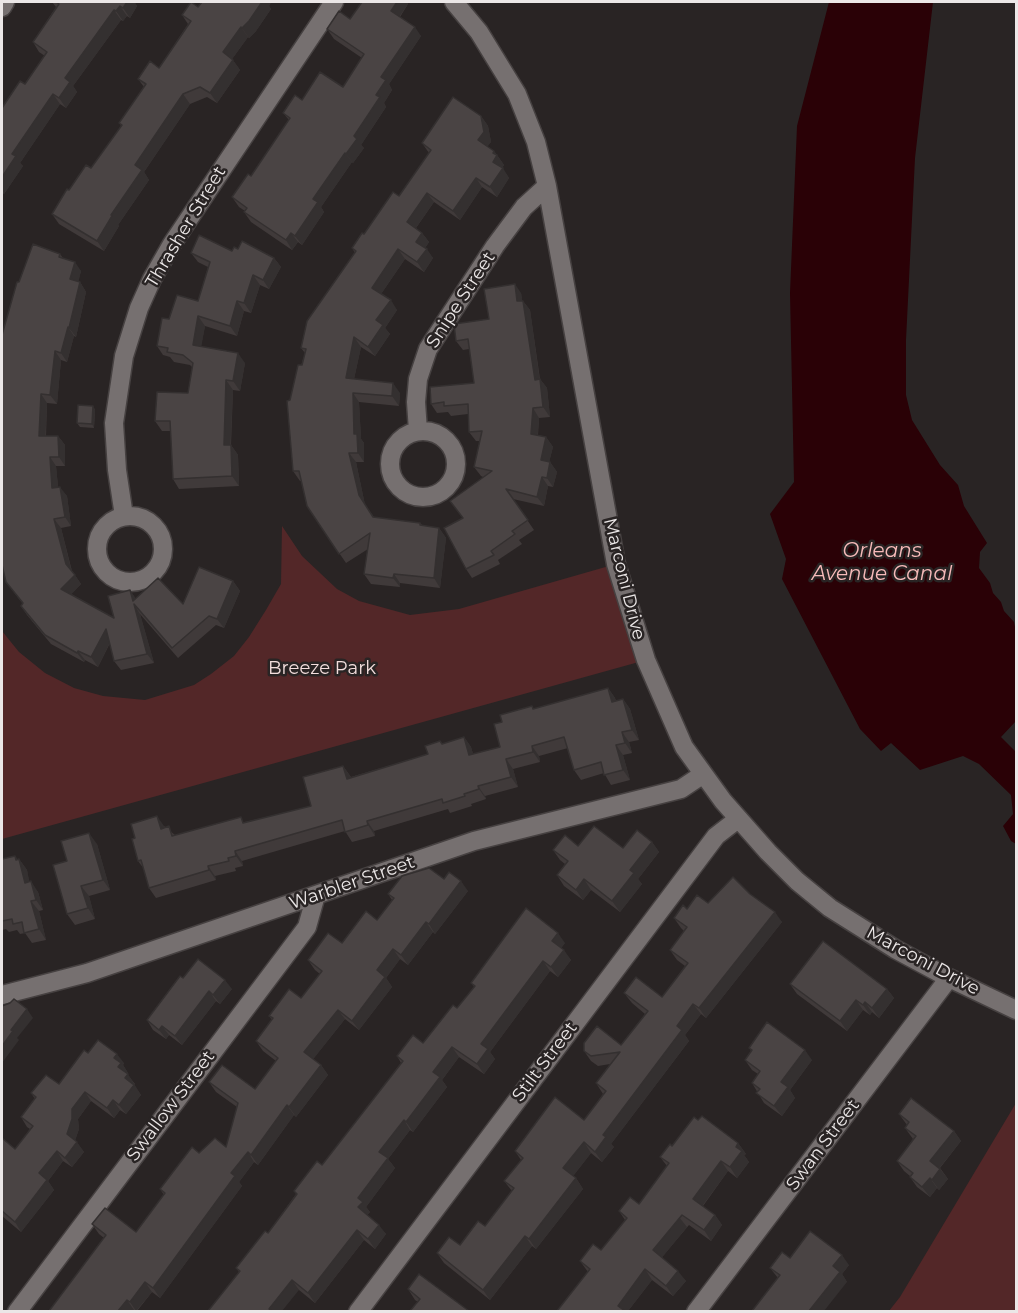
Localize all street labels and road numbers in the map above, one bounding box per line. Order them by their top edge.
street label: Thrasher Street [141,162,231,292]
street label: Snipe Street [422,248,500,352]
street label: Marconi Drive [598,516,650,642]
street label: Warbler Street [287,851,417,915]
street label: Marconi Drive [863,922,983,1000]
street label: Stilt Street [508,1018,582,1106]
street label: Swallow Street [122,1047,220,1165]
street label: Swan Street [782,1095,864,1195]

